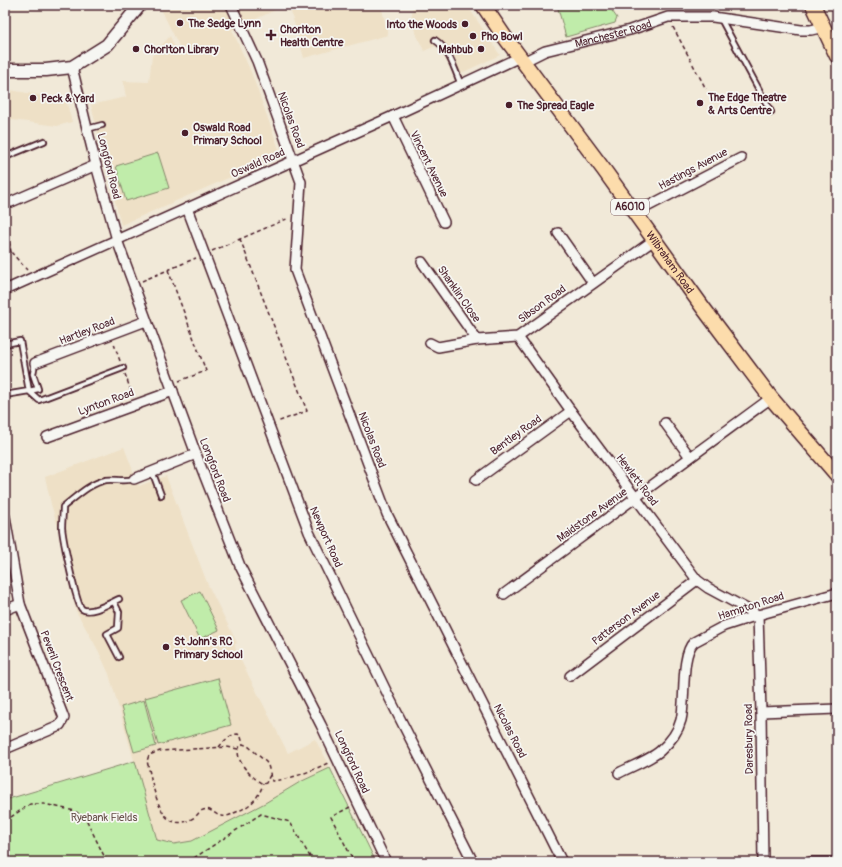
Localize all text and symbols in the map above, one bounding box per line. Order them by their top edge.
place label: The Sedge Lynn [187,17,261,30]
street label: Manchester Road [573,17,653,50]
marker: The Sedge Lynn [175,18,185,28]
place label: Into the Woods [386,18,457,31]
marker: Into the Woods [460,19,470,29]
place label: Chorlton Health Centre [280,23,344,49]
marker: Chorlton Health Centre [265,29,277,41]
place label: Pho Bowl [481,30,523,43]
marker: Pho Bowl [468,31,478,41]
place label: Chorlton Library [144,43,219,56]
place label: Mahbub [438,43,474,56]
marker: Chorlton Library [131,44,141,54]
marker: Mahbub [476,44,486,54]
street label: Nicolas Road [275,90,307,150]
place label: The Edge Theatre & Arts Centre [707,91,787,117]
place label: Peck & Yard [41,92,95,105]
marker: Peck & Yard [28,93,38,103]
marker: The Edge Theatre & Arts Centre [695,98,705,108]
place label: The Spread Eagle [516,99,595,112]
marker: The Spread Eagle [504,100,514,110]
place label: Oswald Road Primary School [193,121,262,147]
marker: Oswald Road Primary School [180,128,190,138]
street label: Vincent Avenue [407,129,451,200]
street label: Longford Road [94,132,124,200]
street label: Oswald Road [229,145,287,181]
street label: Hastings Avenue [656,145,730,193]
road number: A6010 [611,199,649,215]
street label: Wilbraham Road [643,228,697,296]
street label: Shanklin Close [435,263,484,325]
street label: Sibson Road [516,282,568,326]
street label: Hartley Road [57,314,117,348]
street label: Lynton Road [76,386,136,418]
street label: Nicolas Road [355,410,389,470]
street label: Bentley Road [488,412,544,458]
street label: Longford Road [197,436,233,504]
street label: Hewlett Road [613,452,661,508]
street label: Maidstone Avenue [554,485,630,545]
street label: Newport Road [307,505,345,569]
street label: Patterson Avenue [589,588,663,648]
street label: Hampton Road [716,589,786,623]
street label: Peveril Crescent [38,629,77,704]
place label: St John's RC Primary School [174,635,243,661]
marker: St John's RC Primary School [161,642,171,652]
street label: Nicolas Road [491,702,529,760]
street label: Daresbury Road [742,703,756,775]
street label: Longford Road [332,729,372,795]
park label: Ryebank Fields [71,811,137,824]

